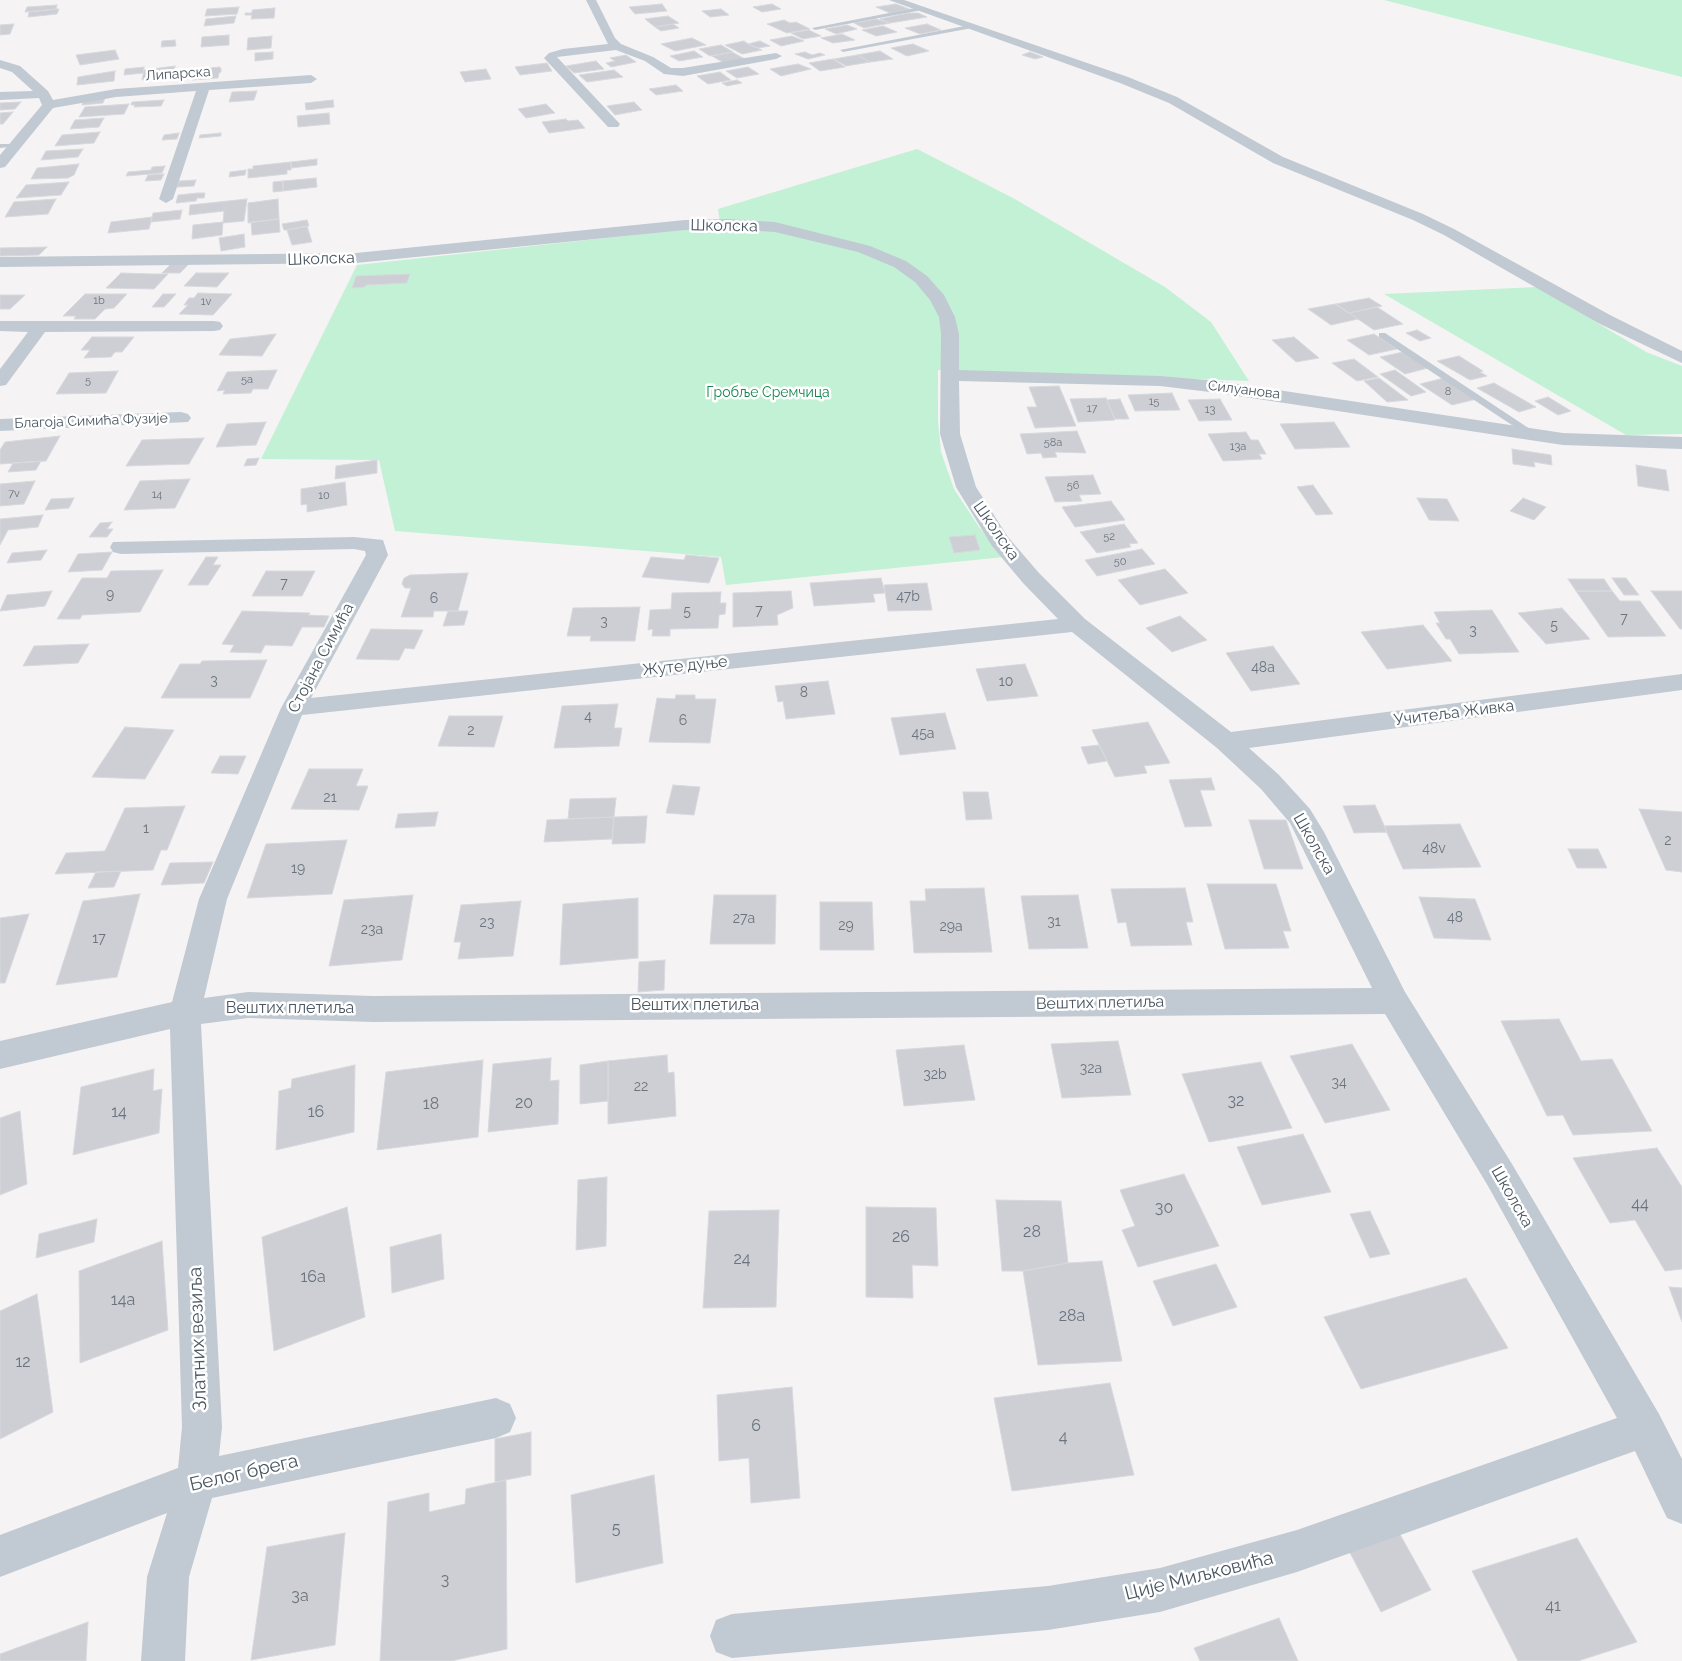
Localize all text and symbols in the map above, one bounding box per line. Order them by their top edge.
street label: Липарска [145,63,211,85]
street label: Школска [690,216,758,236]
street label: Школска [287,248,355,270]
house number: 1b [93,294,105,308]
house number: 1v [201,295,211,309]
house number: 5a [241,373,253,387]
house number: 5 [85,374,91,388]
street label: Силуанова [1207,377,1281,403]
park label: Гробље Сремчица [706,385,830,401]
house number: 8 [1445,385,1451,399]
house number: 15 [1149,395,1159,409]
house number: 17 [1087,402,1097,416]
house number: 13 [1205,403,1215,417]
street label: Благоја Симића Фузије [14,410,168,432]
house number: 58a [1044,436,1062,450]
house number: 13a [1230,440,1246,454]
house number: 56 [1067,479,1079,493]
house number: 7v [8,487,20,501]
house number: 14 [152,488,162,502]
house number: 10 [318,489,330,503]
street label: Школска [969,498,1023,564]
house number: 52 [1103,530,1115,544]
house number: 50 [1114,555,1126,569]
house number: 7 [280,576,288,592]
house number: 9 [106,587,114,603]
house number: 47b [896,589,920,605]
house number: 6 [430,591,438,607]
street label: Стојана Симића [284,600,358,716]
house number: 7 [755,603,763,619]
house number: 5 [683,604,691,620]
house number: 7 [1620,611,1628,627]
house number: 3 [600,614,608,630]
house number: 5 [1550,618,1558,634]
house number: 3 [1469,623,1477,639]
street label: Жуте дуње [642,652,728,680]
house number: 48a [1251,660,1275,676]
house number: 3 [210,673,218,689]
house number: 10 [999,674,1013,690]
house number: 8 [800,685,808,701]
street label: Учитеља Живка [1393,696,1515,730]
house number: 4 [584,709,592,725]
house number: 6 [679,713,687,729]
house number: 2 [467,723,475,739]
house number: 45a [912,726,934,742]
house number: 21 [323,790,337,806]
street label: Школска [1289,810,1339,878]
house number: 1 [143,821,149,837]
house number: 2 [1664,833,1672,849]
house number: 48v [1422,841,1446,857]
house number: 19 [291,861,305,877]
house number: 48 [1447,910,1463,926]
house number: 27a [733,911,755,927]
house number: 31 [1047,914,1061,930]
house number: 23 [480,915,494,931]
house number: 29 [838,918,854,934]
house number: 29a [939,919,963,935]
house number: 23a [361,922,383,938]
house number: 17 [92,931,106,947]
street label: Вештих плетиља [1036,992,1164,1014]
street label: Вештих плетиља [631,995,759,1015]
street label: Вештих плетиља [226,998,354,1018]
house number: 32a [1080,1061,1102,1077]
house number: 32b [923,1067,947,1083]
house number: 34 [1331,1075,1347,1091]
house number: 22 [634,1079,648,1095]
house number: 32 [1228,1091,1244,1111]
house number: 20 [515,1093,533,1113]
house number: 18 [423,1094,439,1114]
house number: 14 [111,1102,127,1122]
house number: 16 [308,1102,324,1122]
street label: Школска [1487,1163,1537,1231]
house number: 44 [1631,1194,1649,1214]
house number: 30 [1155,1198,1173,1218]
house number: 28 [1023,1222,1041,1242]
house number: 26 [892,1227,910,1247]
house number: 24 [733,1249,751,1269]
street label: Златних везиља [184,1267,212,1411]
house number: 16a [300,1267,326,1287]
house number: 14a [111,1290,135,1310]
house number: 28a [1059,1306,1085,1326]
house number: 12 [15,1352,31,1372]
house number: 6 [751,1416,761,1436]
house number: 4 [1059,1427,1067,1447]
street label: Белог брега [188,1449,300,1497]
house number: 5 [612,1519,620,1539]
street label: Ције Миљковића [1122,1547,1276,1605]
house number: 3 [441,1570,449,1590]
house number: 3a [291,1586,309,1606]
house number: 41 [1545,1596,1561,1616]

